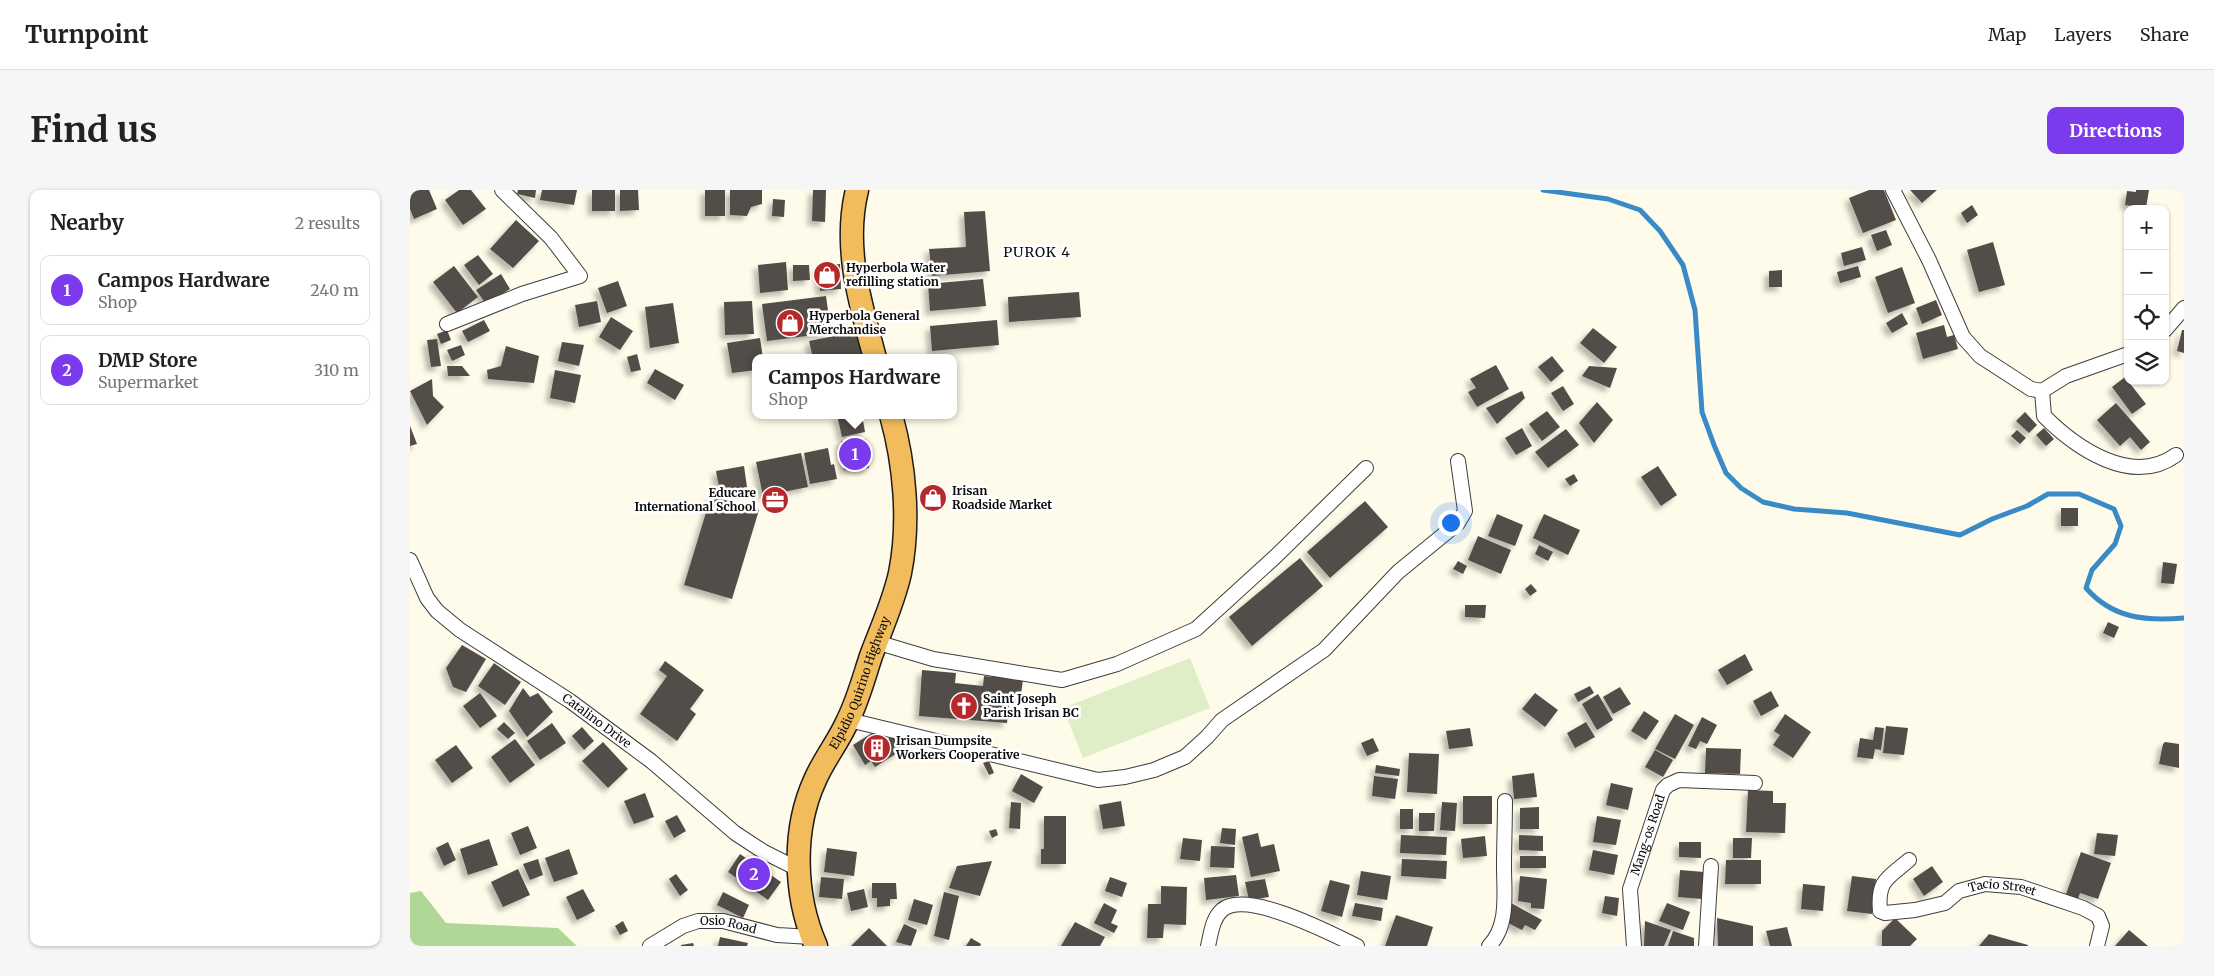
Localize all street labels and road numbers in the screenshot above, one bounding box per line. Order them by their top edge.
street label: Elpidio Quirino Highway [826,614,893,752]
street label: Catalino Drive [560,690,634,751]
street label: Mang-os Road [1627,793,1668,877]
street label: Tacio Street [1967,876,2039,899]
street label: Osio Road [700,913,758,936]

